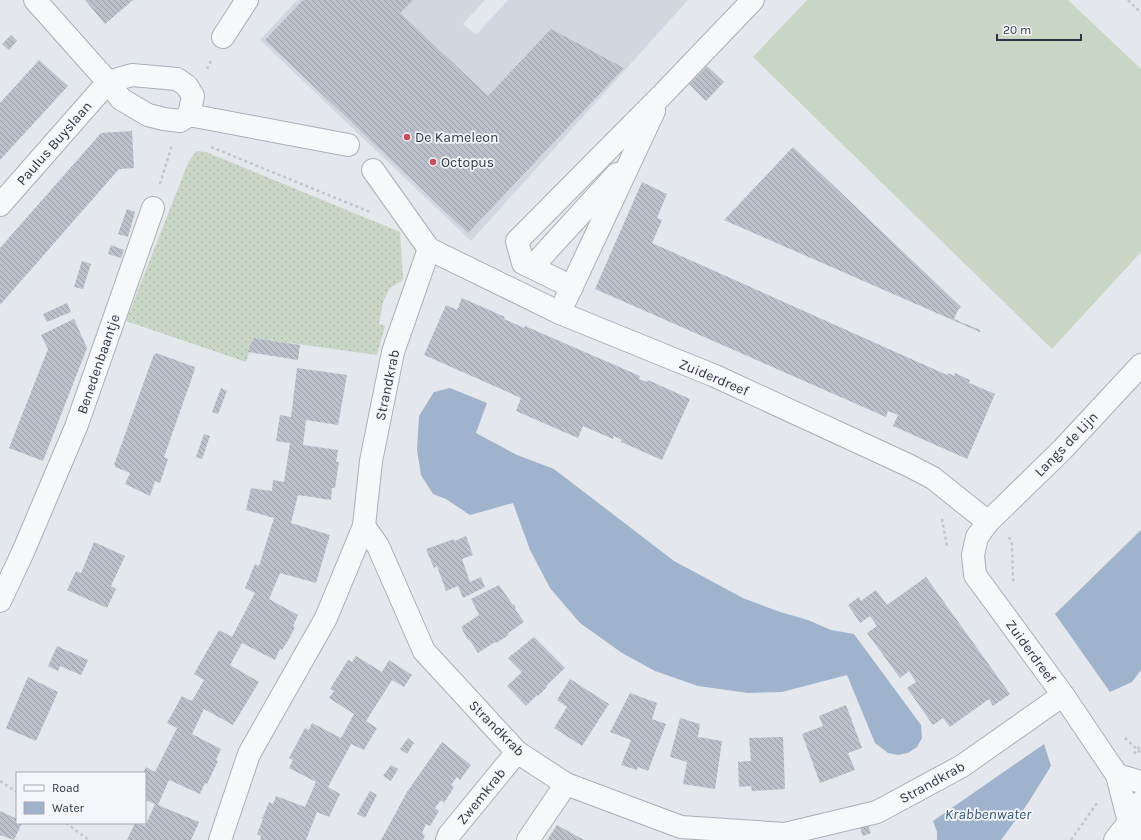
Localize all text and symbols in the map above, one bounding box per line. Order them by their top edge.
scale bar [997,16,1081,42]
text: 20 m [1003,23,1031,37]
street label: Paulus Buyslaan [13,98,96,189]
place label: De Kameleon [415,129,498,146]
marker: De Kameleon [402,132,412,142]
place label: Octopus [441,154,494,171]
marker: Octopus [428,157,438,167]
street label: Benedenbaantje [73,312,124,416]
street label: Strandkrab [372,348,403,422]
street label: Zuiderdreef [676,355,751,400]
street label: Langs de Lijn [1031,408,1102,480]
street label: Zuiderdreef [1002,616,1059,686]
street label: Strandkrab [465,697,528,760]
street label: Strandkrab [897,758,968,807]
street label: Zwemkrab [453,765,509,828]
legend [16,772,146,824]
text: Road [52,781,80,795]
text: Water [52,801,85,815]
water label: Krabbenwater [945,805,1032,823]

